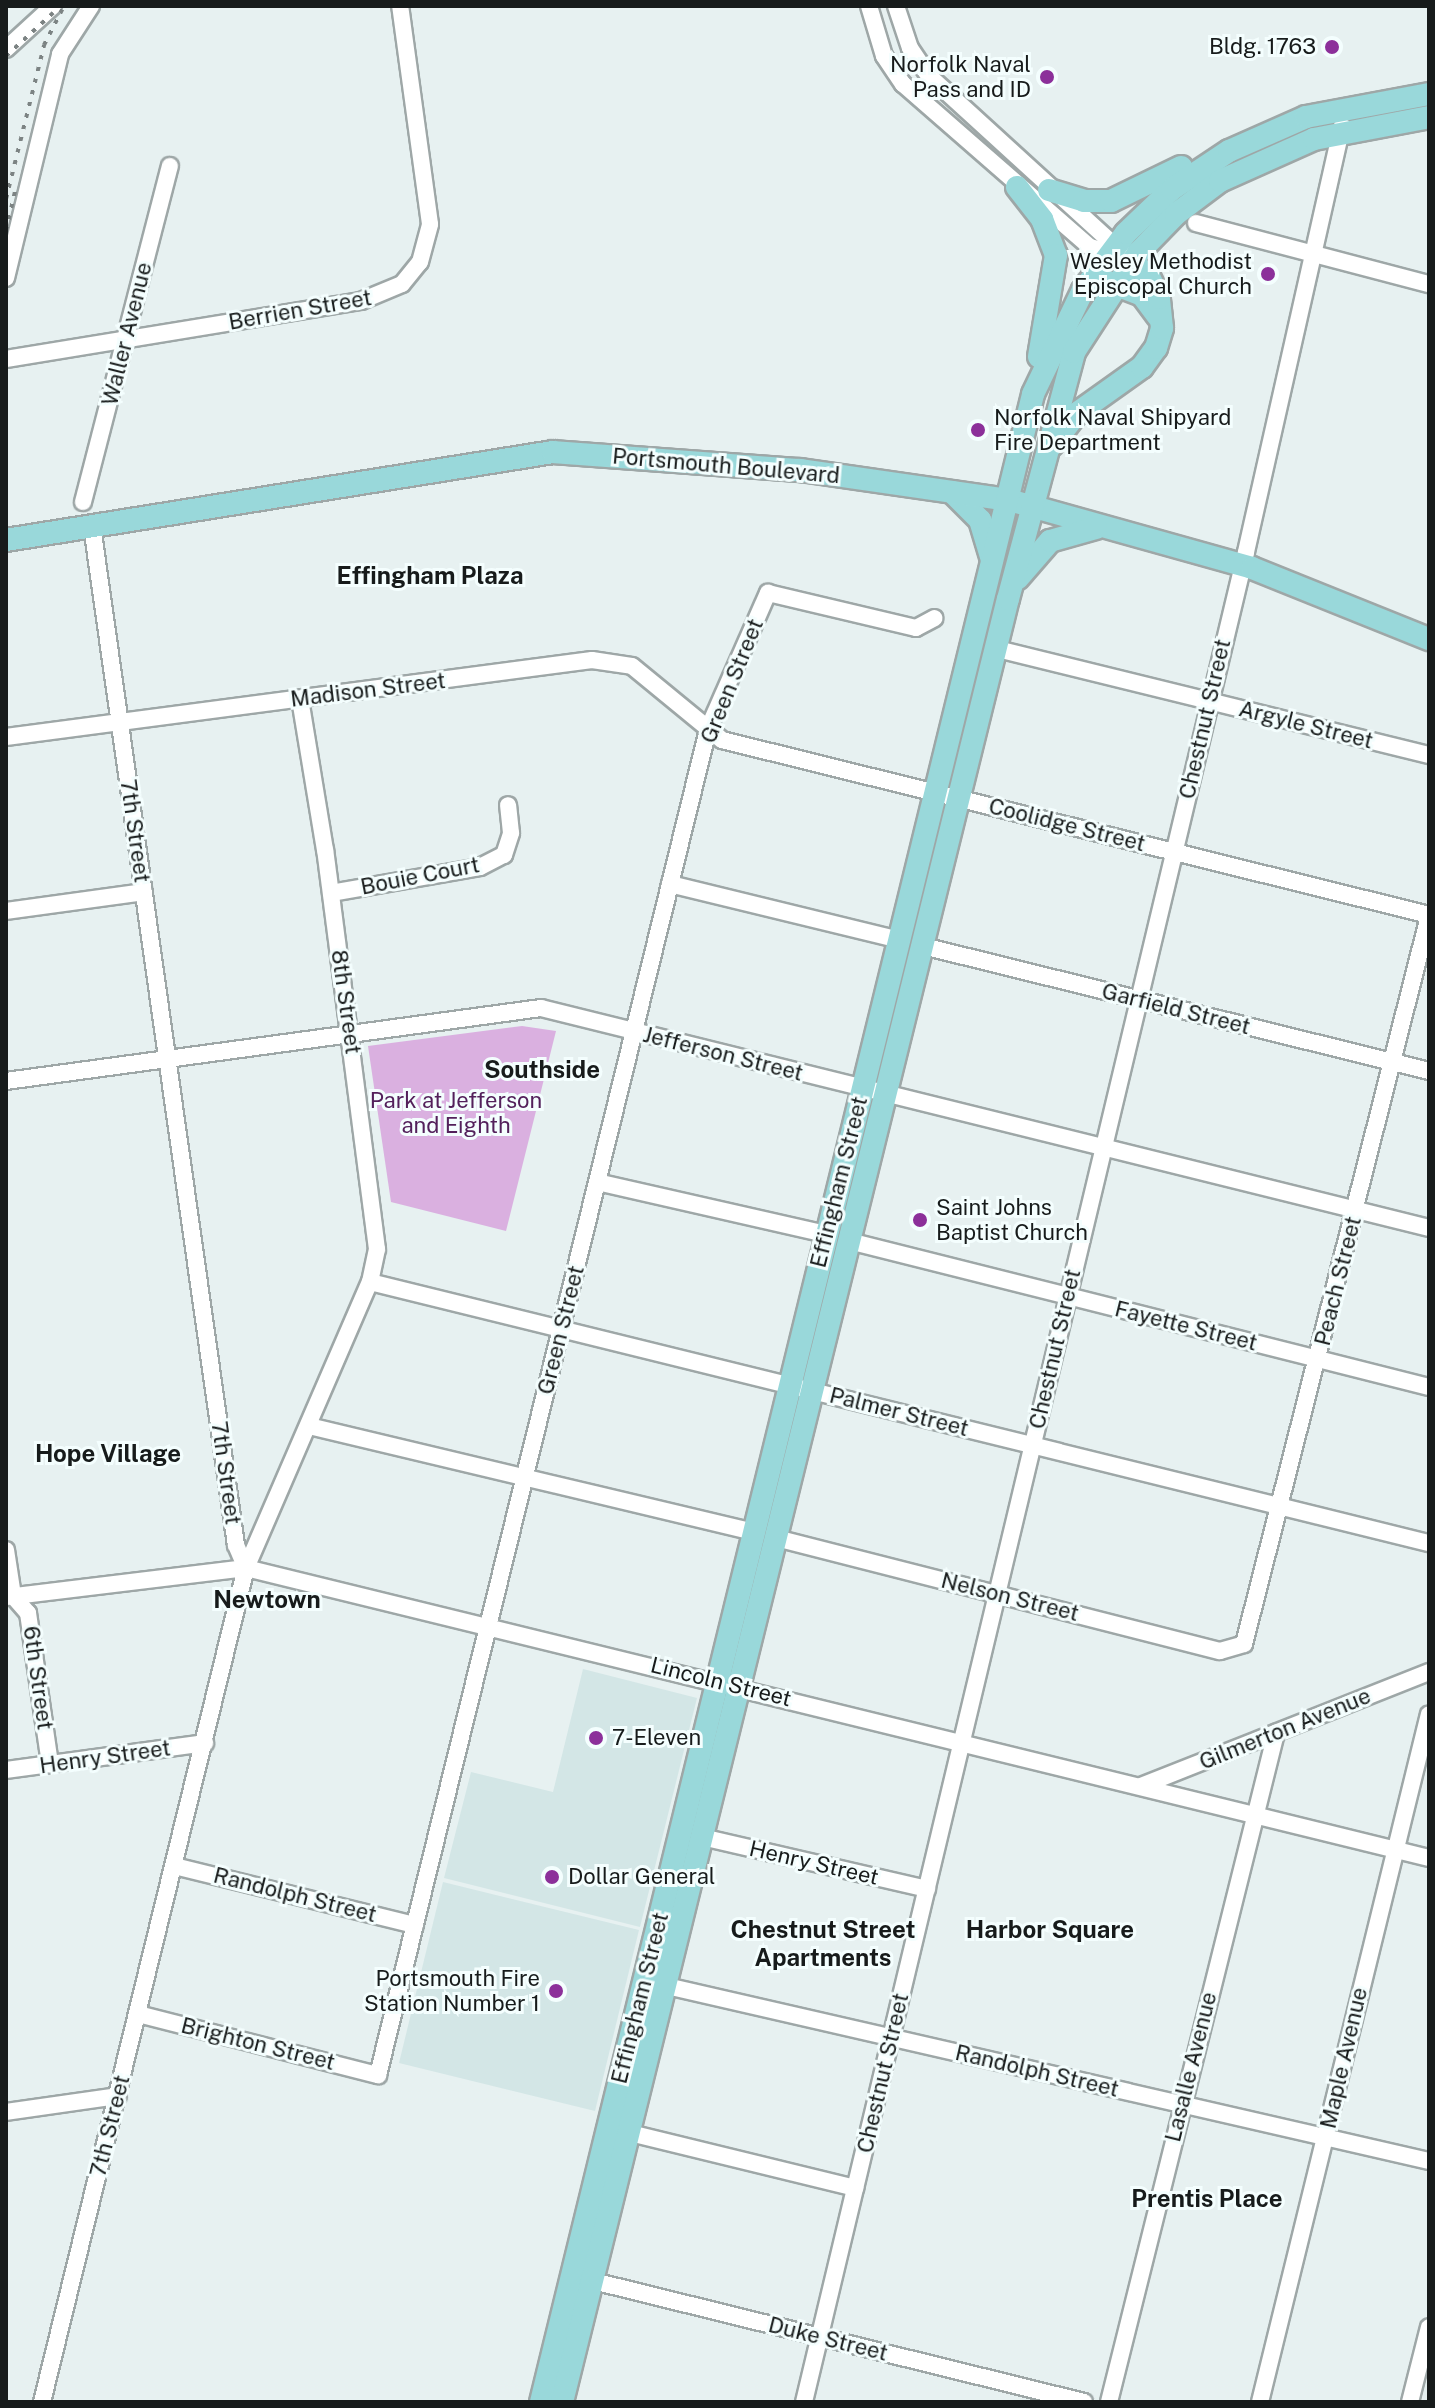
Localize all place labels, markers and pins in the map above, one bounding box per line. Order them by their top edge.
place label: Bldg. 1763 [1209,34,1316,60]
marker: Bldg. 1763 [1323,38,1341,56]
place label: Norfolk Naval Pass and ID [890,51,1031,102]
marker: Norfolk Naval Pass and ID [1038,68,1056,86]
place label: Wesley Methodist Episcopal Church [1070,248,1252,300]
marker: Wesley Methodist Episcopal Church [1259,265,1277,283]
place label: Norfolk Naval Shipyard Fire Department [994,404,1231,456]
marker: Norfolk Naval Shipyard Fire Department [969,421,987,439]
place label: Saint Johns Baptist Church [936,1194,1088,1246]
marker: Saint Johns Baptist Church [911,1211,929,1229]
place label: 7-Eleven [612,1725,701,1751]
marker: 7-Eleven [587,1729,605,1747]
place label: Dollar General [568,1864,715,1890]
marker: Dollar General [543,1868,561,1886]
place label: Portsmouth Fire Station Number 1 [364,1965,540,2016]
marker: Portsmouth Fire Station Number 1 [547,1982,565,2000]

